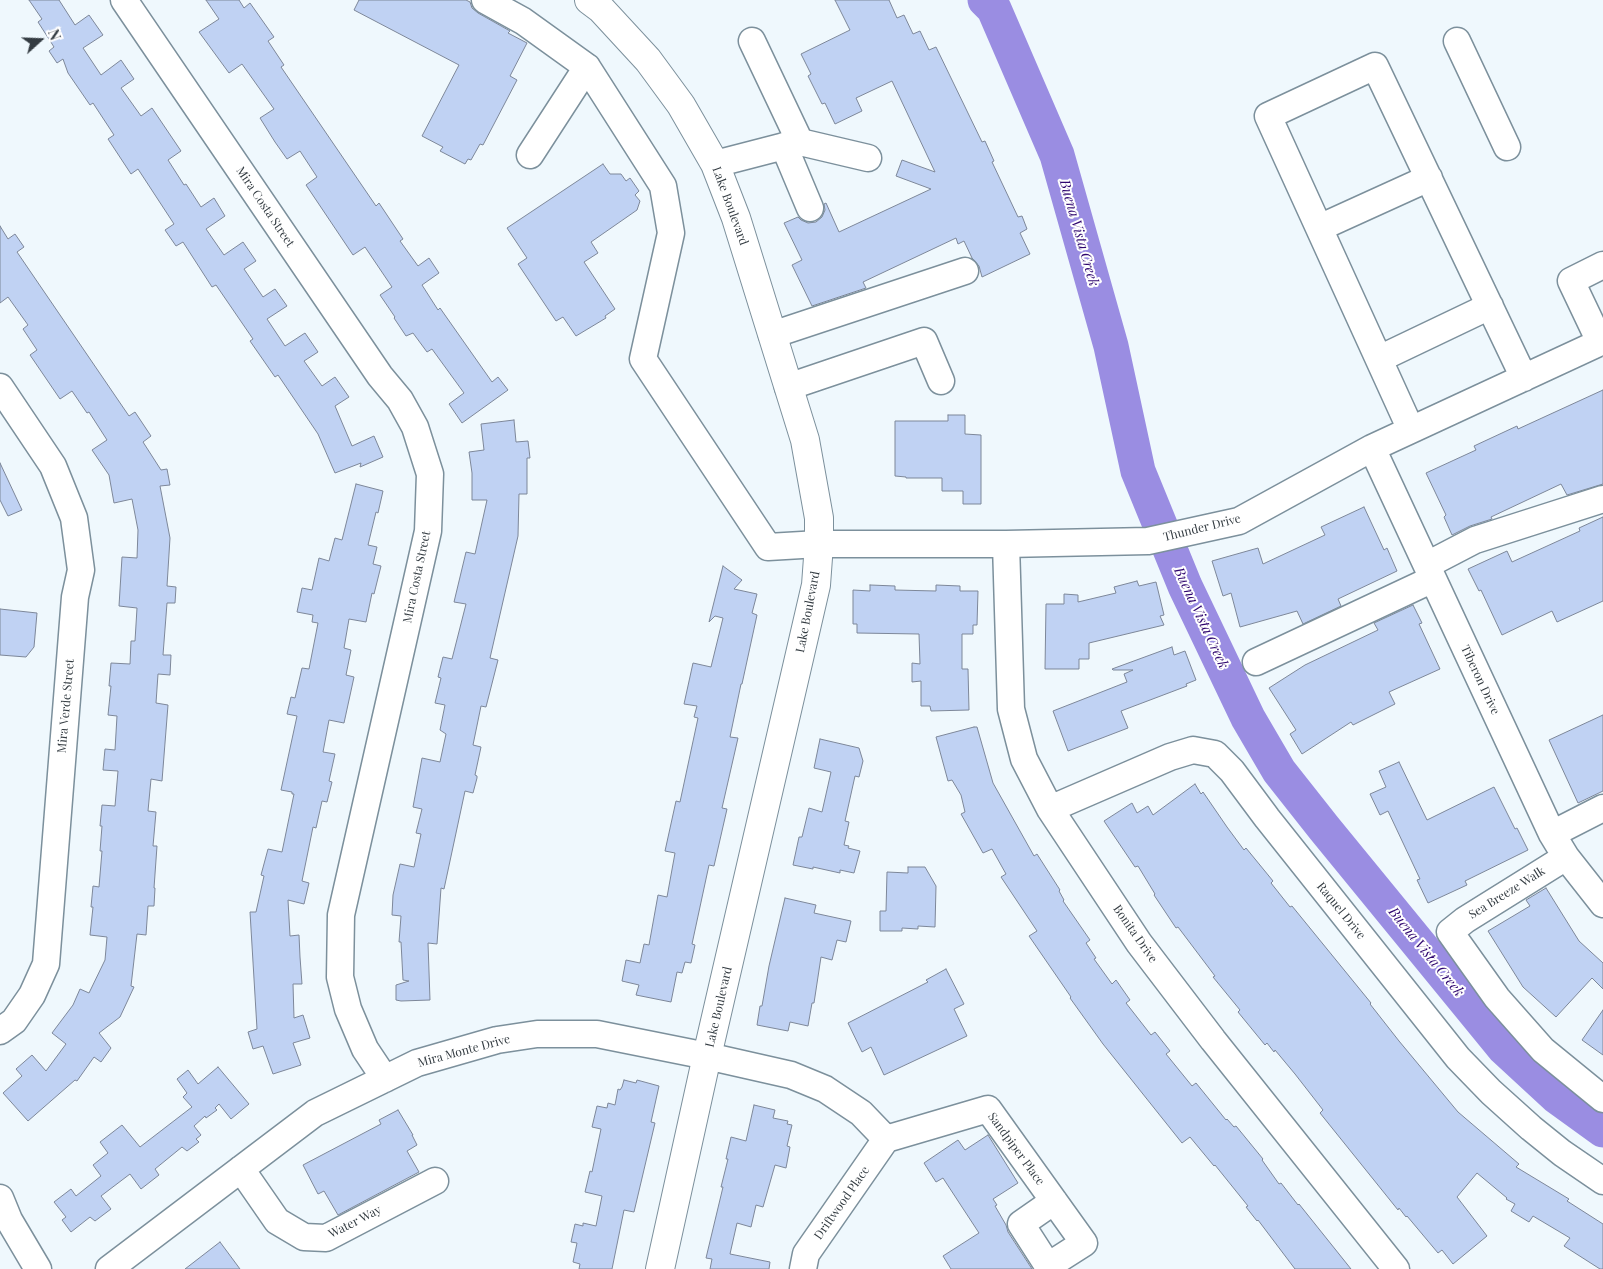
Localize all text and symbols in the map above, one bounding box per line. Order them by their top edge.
north arrow [15,15,65,65]
text: N [44,27,65,43]
street label: Mira Costa Street [233,164,297,250]
street label: Lake Boulevard [709,165,751,247]
water label: Buena Vista Creek [1056,178,1102,288]
street label: Thunder Drive [1162,511,1242,545]
street label: Mira Costa Street [400,530,434,624]
water label: Buena Vista Creek [1170,565,1232,671]
street label: Lake Boulevard [793,570,823,654]
street label: Tiberon Drive [1458,643,1502,717]
street label: Mira Verde Street [55,658,77,754]
street label: Sea Breeze Walk [1466,864,1548,922]
street label: Raquel Drive [1314,880,1368,942]
street label: Bonita Drive [1110,902,1160,966]
water label: Buena Vista Creek [1385,904,1467,1000]
street label: Lake Boulevard [703,965,735,1049]
street label: Mira Monte Drive [416,1032,512,1070]
street label: Sandpiper Place [985,1110,1047,1188]
street label: Driftwood Place [811,1164,873,1242]
street label: Water Way [326,1203,384,1241]

